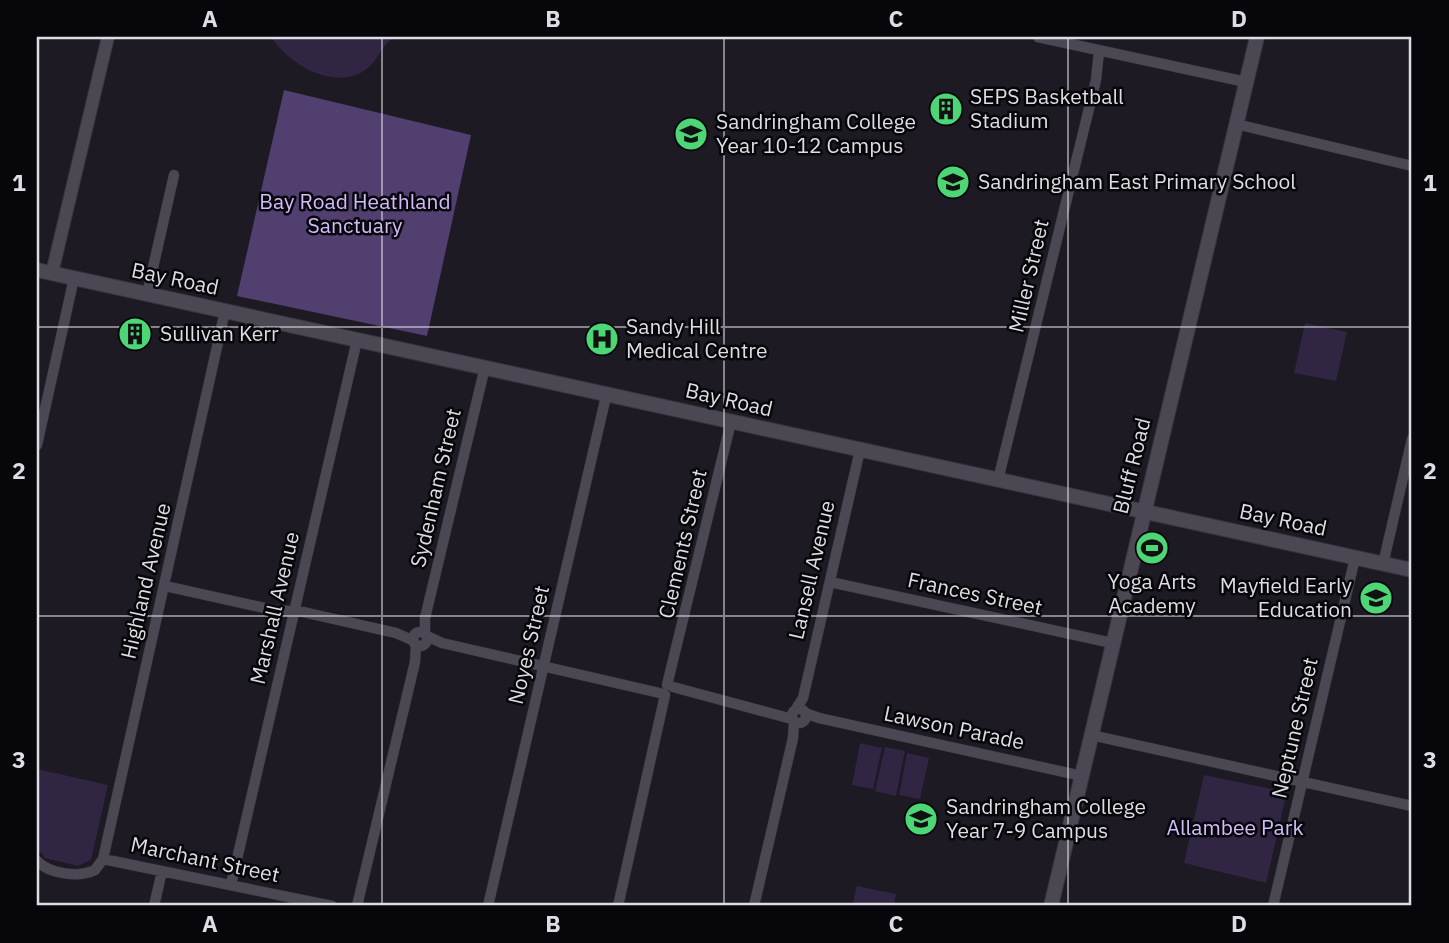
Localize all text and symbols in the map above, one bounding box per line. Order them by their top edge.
text: A [202,3,218,33]
text: B [545,3,561,33]
text: C [889,3,904,33]
text: D [1231,3,1247,33]
place label: SEPS Basketball Stadium [970,82,1124,134]
building icon: SEPS Basketball Stadium [927,90,965,128]
place label: Sandringham College Year 10-12 Campus [716,107,916,159]
school or university icon: Sandringham College Year 10-12 Campus [672,115,710,153]
school or university icon: Sandringham East Primary School [934,163,972,201]
text: 1 [12,167,26,197]
place label: Sandringham East Primary School [978,167,1296,195]
text: 1 [1423,167,1437,197]
park label: Bay Road Heathland Sanctuary [259,187,451,239]
street label: Miller Street [1001,216,1055,335]
street label: Bay Road [129,255,221,301]
place label: Sandy Hill Medical Centre [626,312,767,364]
building icon: Sullivan Kerr [116,315,154,353]
place label: Sullivan Kerr [160,319,279,347]
hospital icon: Sandy Hill Medical Centre [583,320,621,358]
street label: Bay Road [683,375,776,423]
street label: Sydenham Street [403,406,467,570]
street label: Bluff Road [1106,415,1156,517]
text: 2 [12,455,26,485]
text: 2 [1423,455,1437,485]
street label: Clements Street [651,466,713,621]
street label: Bay Road [1237,496,1329,542]
street label: Lansell Avenue [781,498,841,642]
street label: Highland Avenue [113,500,177,662]
street label: Marshall Avenue [243,529,305,687]
sports icon: Yoga Arts Academy [1133,529,1171,567]
street label: Frances Street [905,565,1045,621]
place label: Yoga Arts Academy [1107,567,1197,619]
place label: Mayfield Early Education [1220,571,1353,623]
school or university icon: Mayfield Early Education [1357,579,1395,617]
street label: Noyes Street [501,583,555,707]
street label: Neptune Street [1264,655,1324,801]
street label: Lawson Parade [881,698,1027,756]
text: 3 [12,744,26,774]
text: 3 [1423,744,1437,774]
place label: Sandringham College Year 7-9 Campus [946,792,1146,844]
school or university icon: Sandringham College Year 7-9 Campus [902,800,940,838]
park label: Allambee Park [1166,813,1304,841]
street label: Marchant Street [128,830,282,888]
text: A [202,908,218,938]
text: B [545,908,561,938]
text: C [889,908,904,938]
text: D [1231,908,1247,938]

